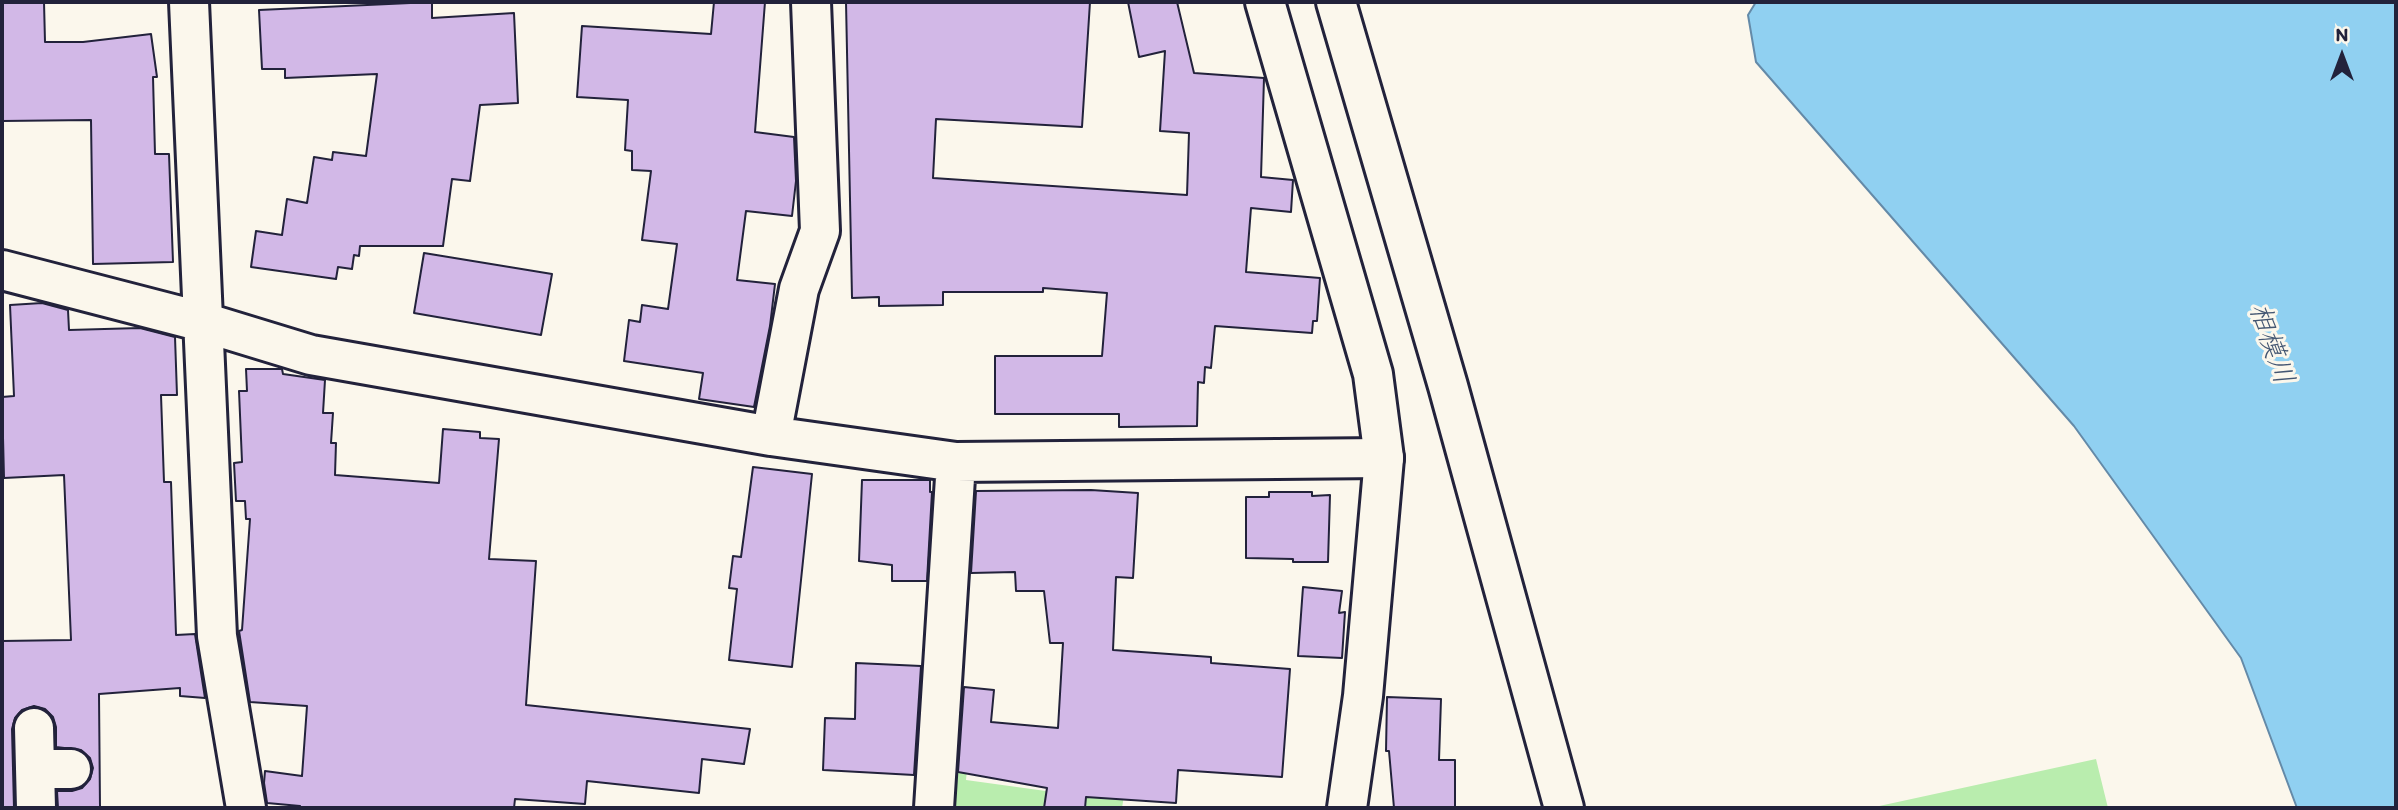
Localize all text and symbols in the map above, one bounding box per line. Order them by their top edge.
north arrow [2307,21,2377,91]
text: N [2336,23,2348,46]
water label: 相模川 [2240,299,2300,389]

